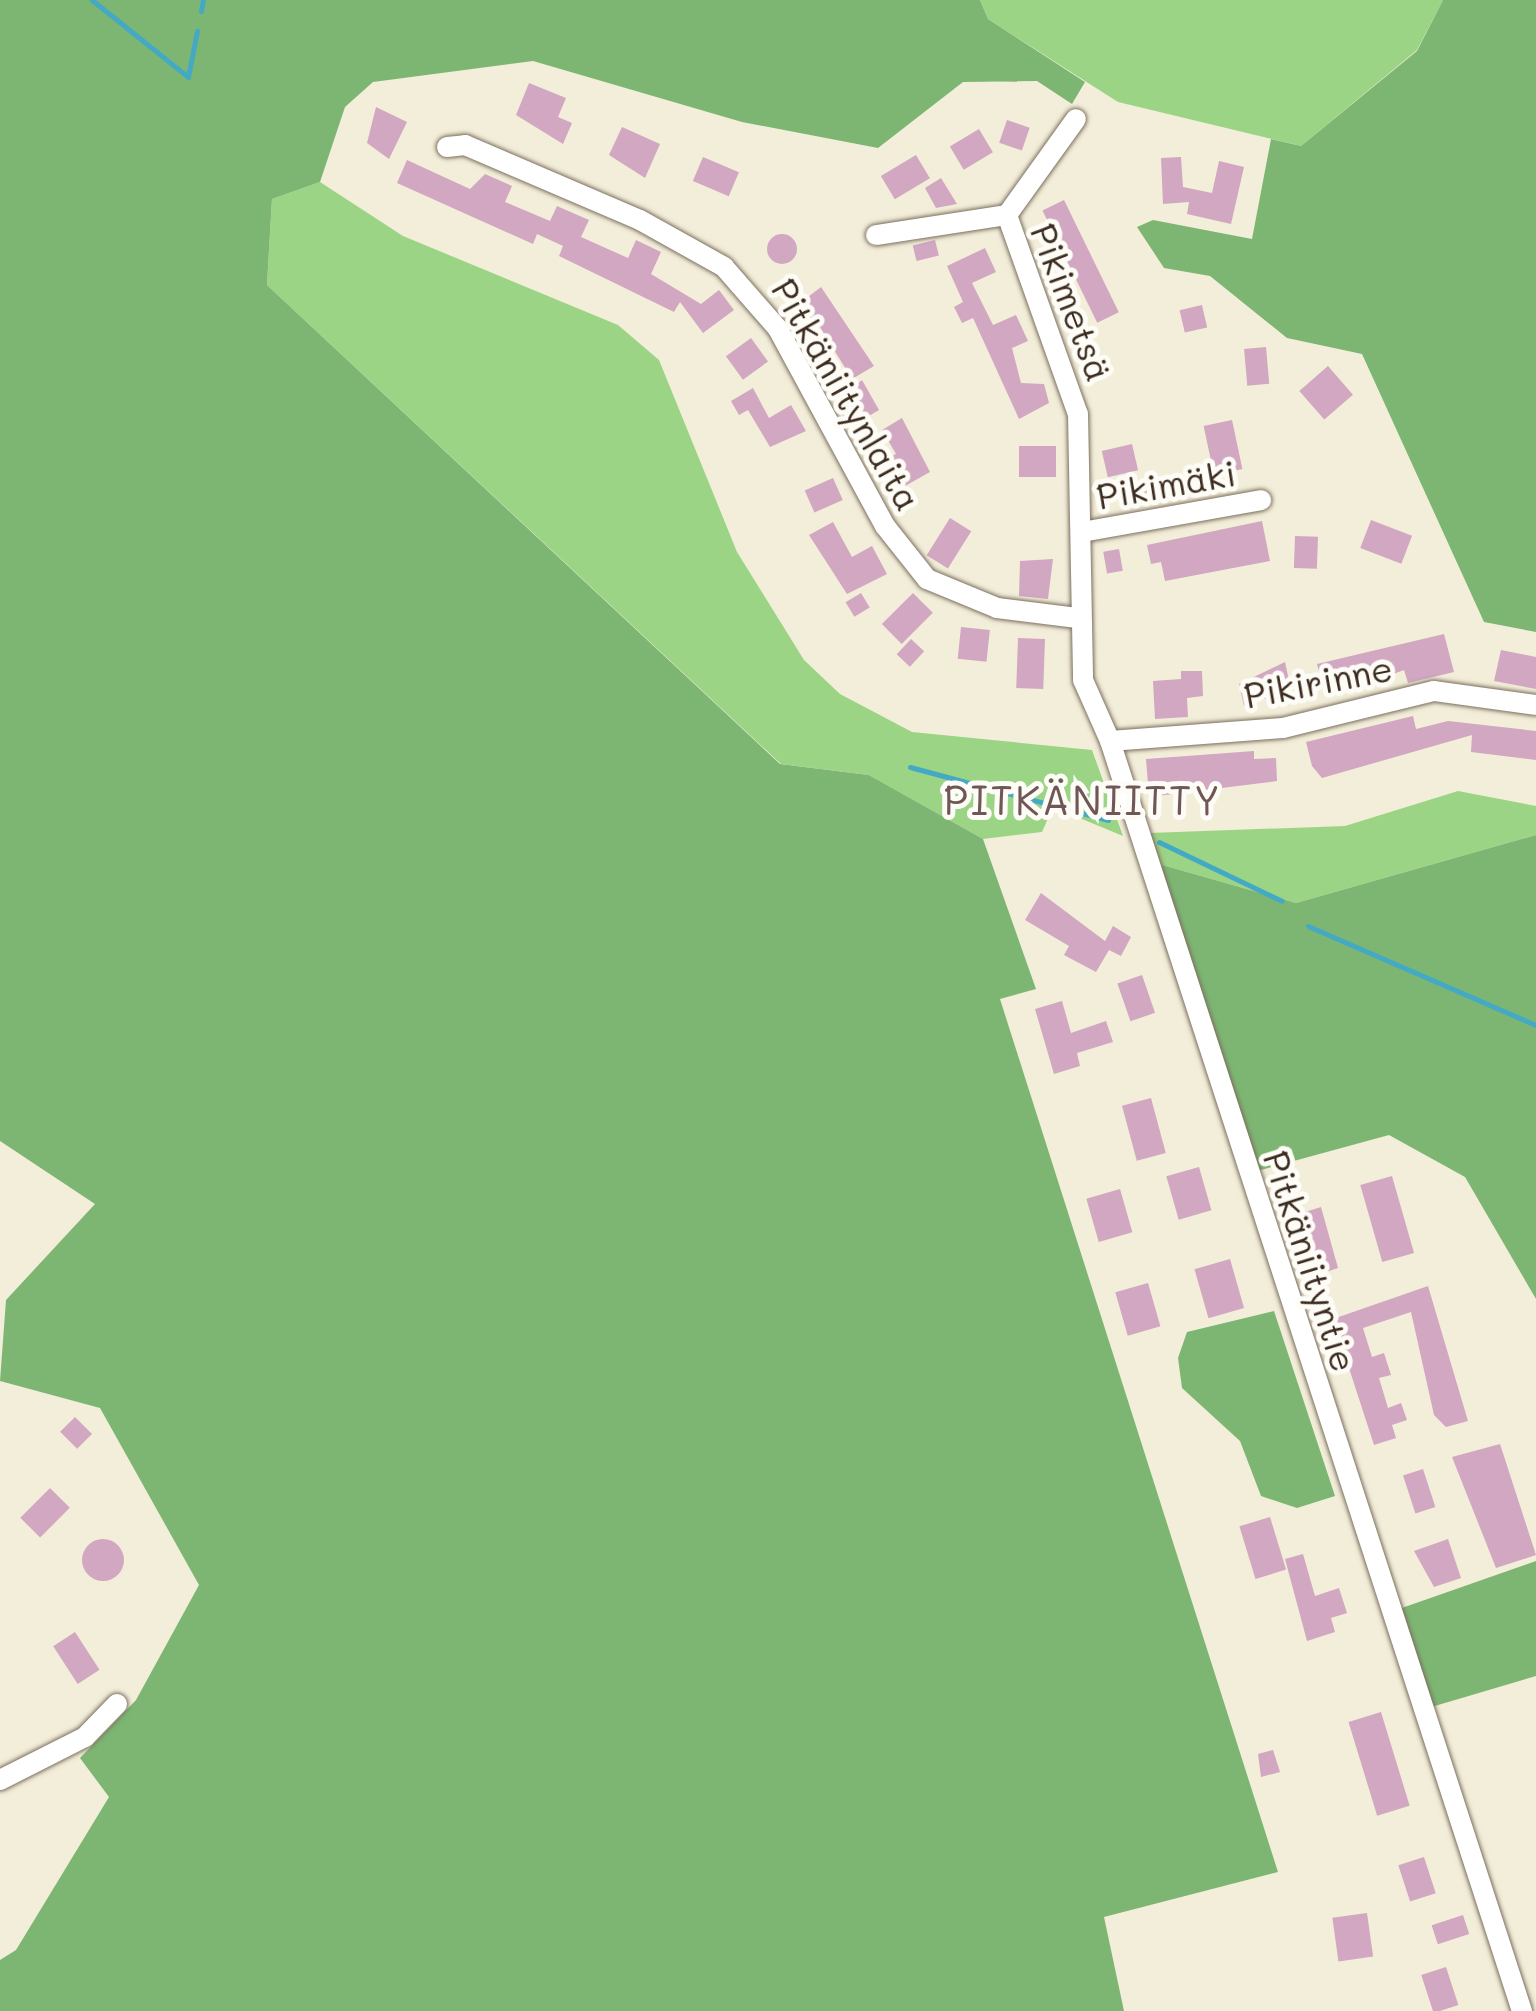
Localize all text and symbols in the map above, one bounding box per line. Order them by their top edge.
street label: Pikimetsä [1023,217,1121,387]
street label: Pitkäniitynlaita [764,271,930,517]
street label: Pikimäki [1093,451,1239,517]
street label: Pikirinne [1240,646,1396,716]
district label: PITKÄNIITTY [943,775,1223,823]
street label: Pitkäniityntie [1256,1145,1366,1377]

